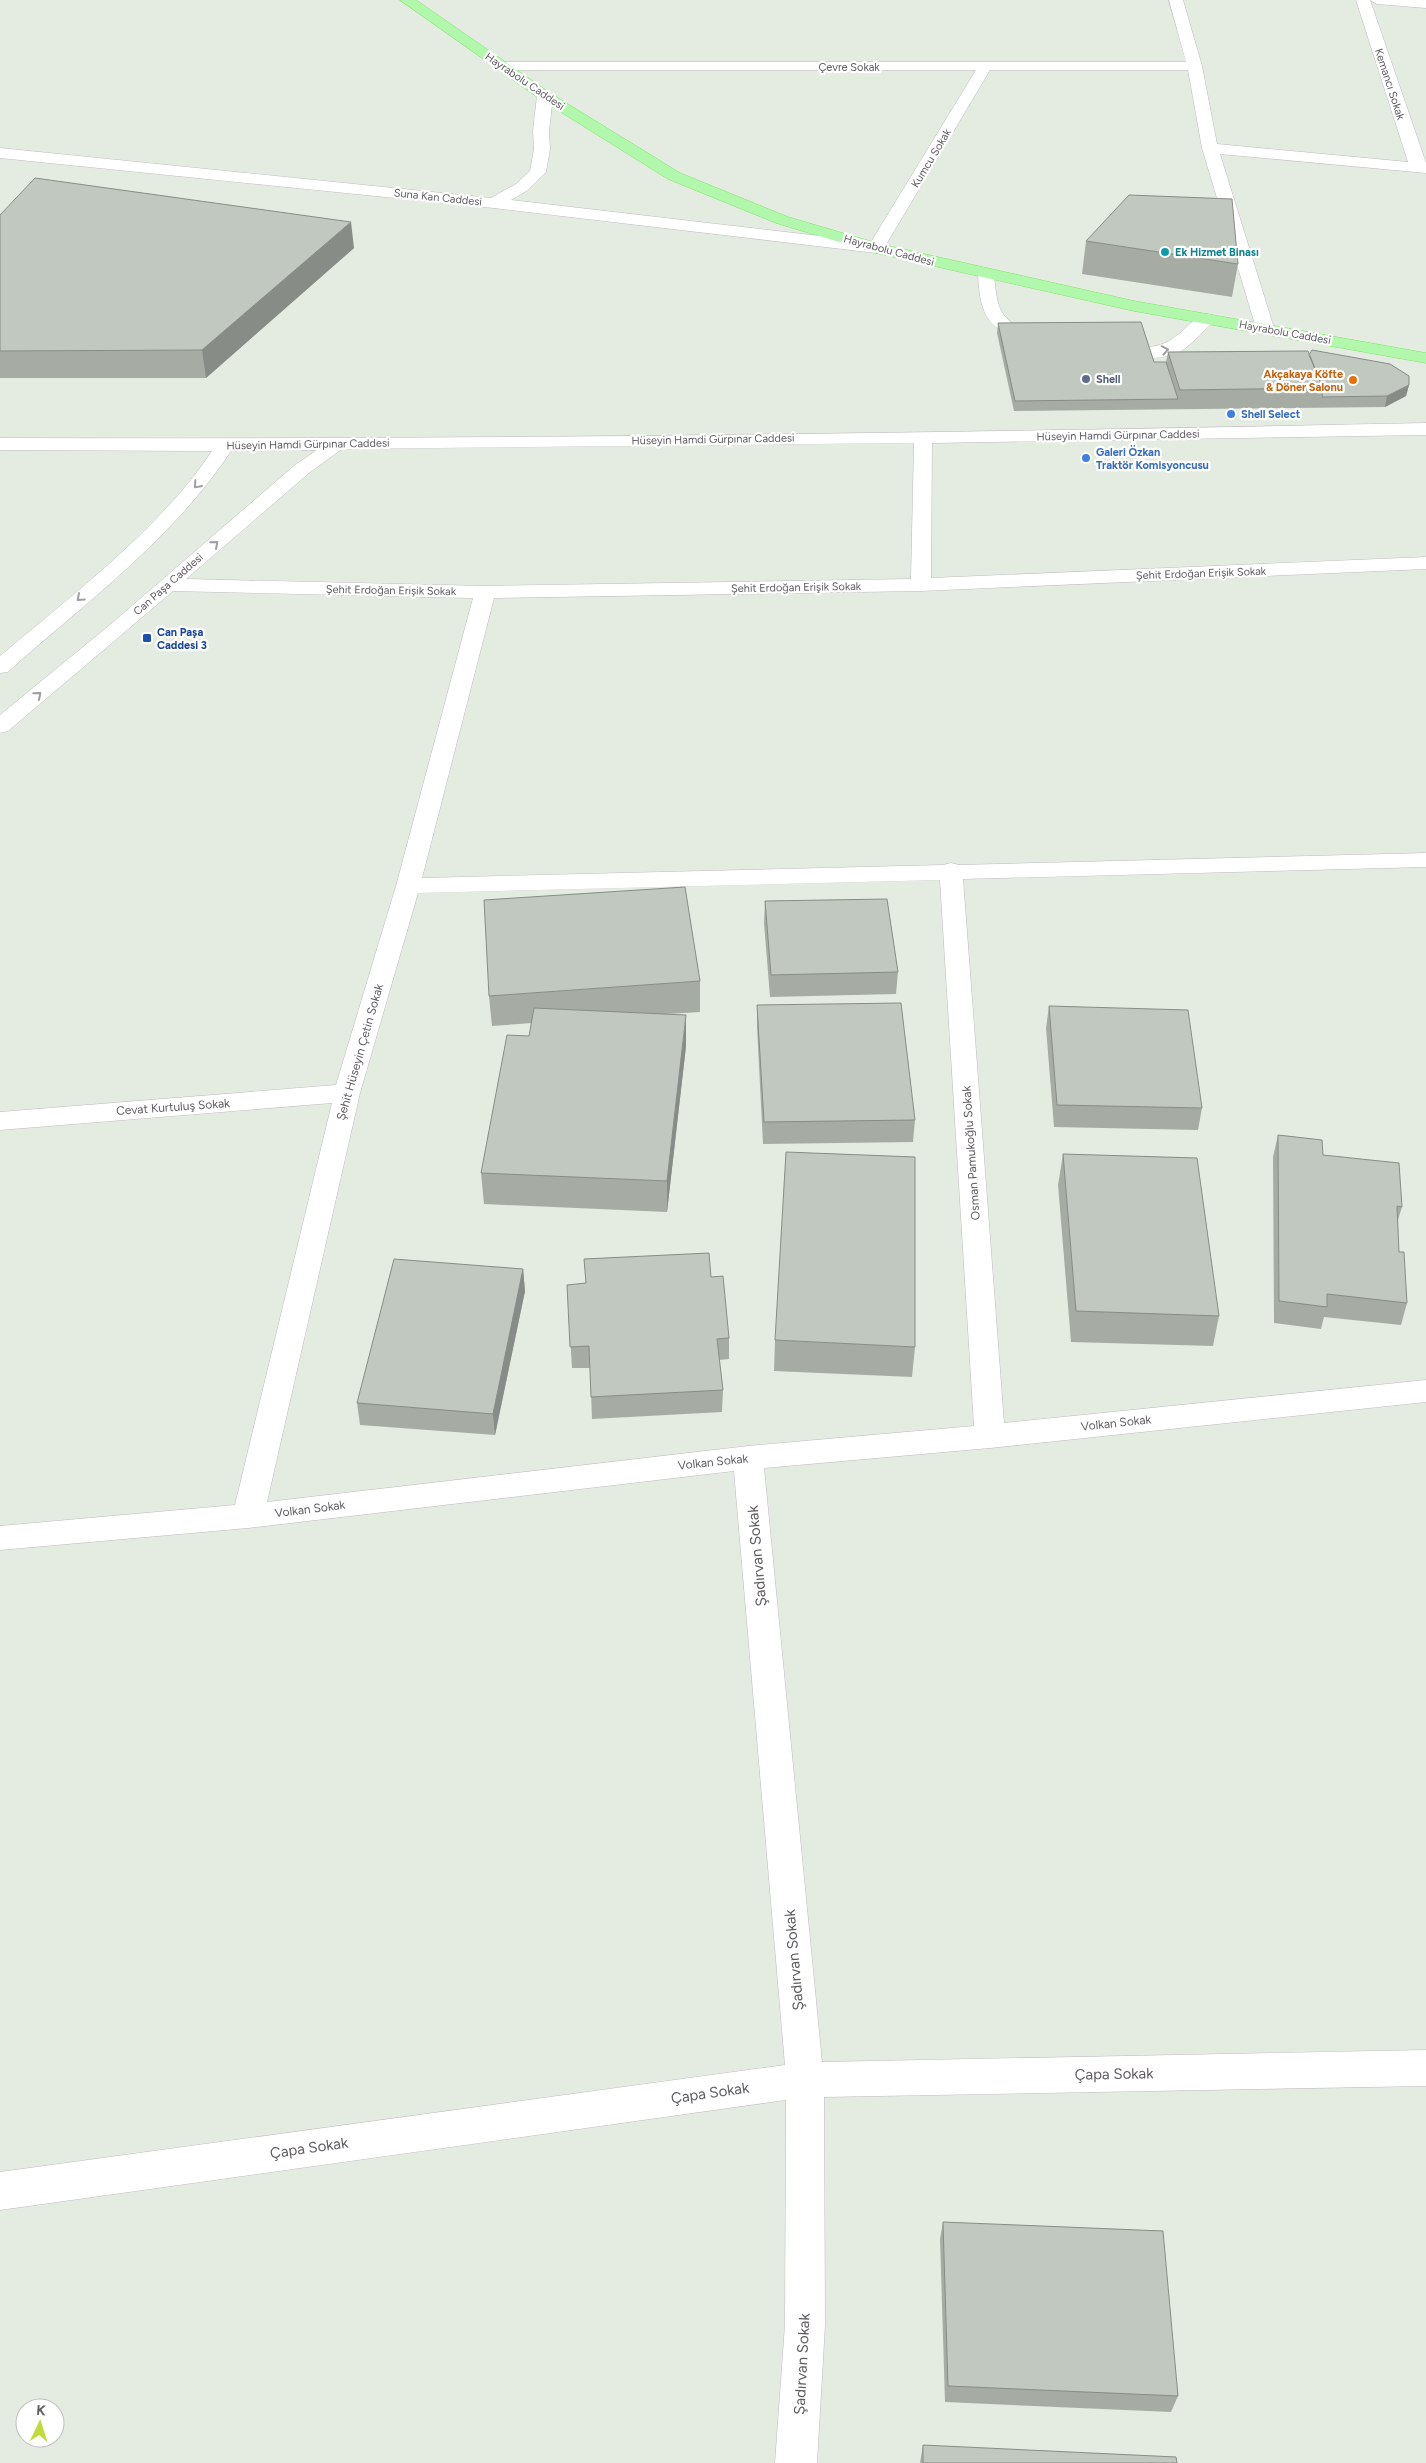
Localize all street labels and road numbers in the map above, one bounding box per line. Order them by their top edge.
street label: Kemancı Sokak [1372,47,1407,122]
street label: Hayrabolu Caddesi [482,50,567,113]
street label: Çevre Sokak [818,61,880,74]
street label: Kumcu Sokak [909,126,954,190]
street label: Suna Kan Caddesi [393,186,483,209]
street label: Hayrabolu Caddesi [842,232,936,269]
street label: Hayrabolu Caddesi [1238,318,1332,347]
street label: Hüseyin Hamdi Gürpınar Caddesi [1036,428,1200,443]
street label: Hüseyin Hamdi Gürpınar Caddesi [631,432,795,447]
street label: Hüseyin Hamdi Gürpınar Caddesi [226,437,390,452]
street label: Can Paşa Caddesi [131,551,206,618]
street label: Şehit Erdoğan Erişik Sokak [1136,565,1267,582]
street label: Şehit Erdoğan Erişik Sokak [731,580,862,595]
street label: Şehit Erdoğan Erişik Sokak [326,583,457,598]
street label: Şehit Hüseyin Çetin Sokak [334,982,386,1122]
street label: Osman Pamukoğlu Sokak [959,1085,983,1221]
street label: Cevat Kurtuluş Sokak [116,1096,230,1118]
street label: Volkan Sokak [1080,1412,1152,1434]
street label: Volkan Sokak [677,1451,749,1473]
street label: Volkan Sokak [274,1498,346,1520]
street label: Şadırvan Sokak [744,1504,770,1607]
street label: Şadırvan Sokak [781,1908,807,2011]
street label: Çapa Sokak [1075,2064,1154,2084]
street label: Çapa Sokak [670,2079,751,2107]
street label: Çapa Sokak [269,2134,350,2162]
street label: Şadırvan Sokak [790,2312,814,2415]

